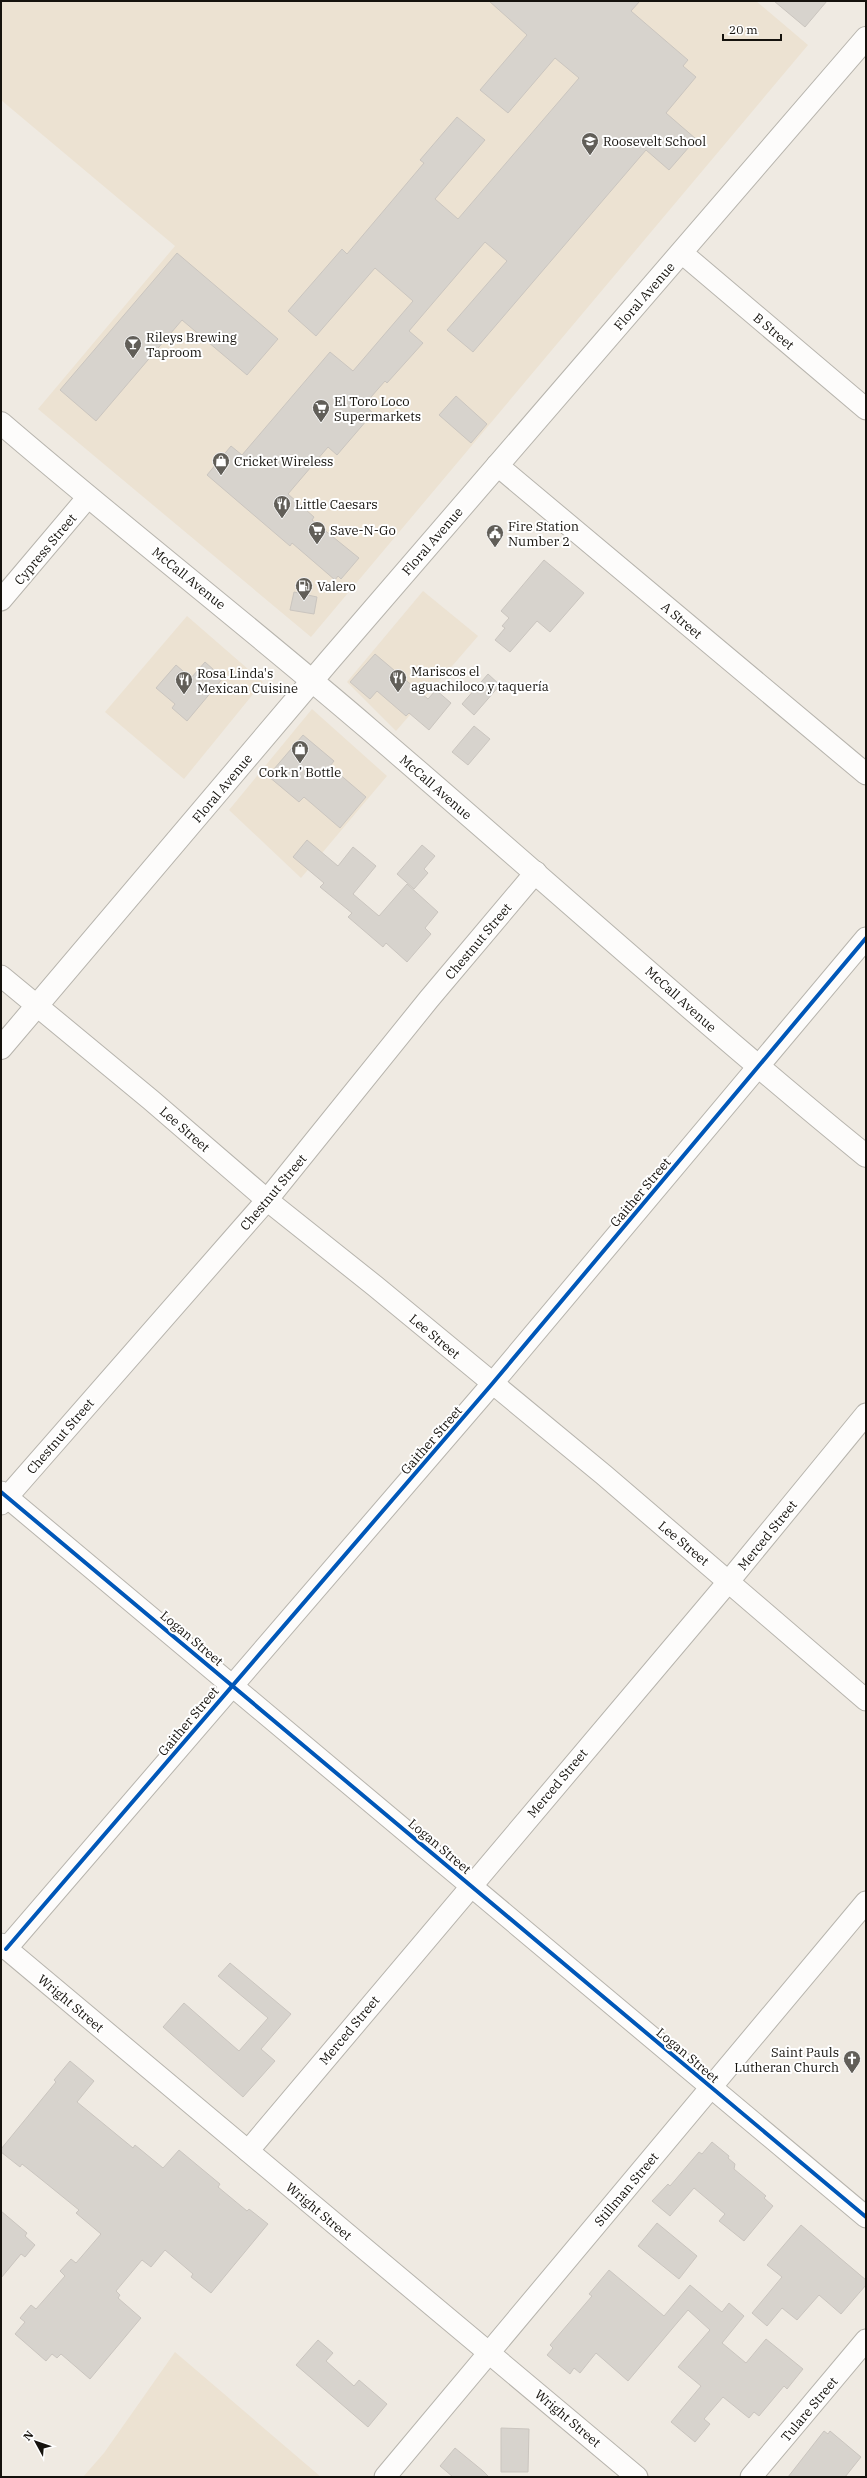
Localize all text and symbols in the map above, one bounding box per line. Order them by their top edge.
scale bar [723,16,781,42]
text: 20 m [729,22,758,37]
school or university icon: Roosevelt School [580,131,600,156]
place label: Roosevelt School [603,133,706,150]
street label: Floral Avenue [610,259,679,334]
street label: B Street [750,309,798,354]
place label: Rileys Brewing Taproom [146,329,237,361]
bar icon: Rileys Brewing Taproom [123,334,143,359]
place label: El Toro Loco Supermarkets [334,393,421,425]
supermarket icon: El Toro Loco Supermarkets [311,398,331,423]
shop icon: Cricket Wireless [211,451,231,476]
place label: Cricket Wireless [234,453,333,470]
restaurant icon: Little Caesars [272,494,292,519]
place label: Little Caesars [295,496,378,513]
street label: Floral Avenue [398,504,467,579]
street label: Cypress Street [11,510,81,589]
place label: Fire Station Number 2 [508,518,579,550]
supermarket icon: Save-N-Go [307,520,327,545]
place label: Save-N-Go [330,522,396,539]
public building icon: Fire Station Number 2 [485,523,505,548]
street label: McCall Avenue [148,543,229,613]
fuel station icon: Valero [294,576,314,601]
place label: Valero [317,578,356,595]
street label: A Street [658,598,706,643]
place label: Mariscos el aguachiloco y taquería [411,663,549,695]
place label: Rosa Linda's Mexican Cuisine [197,665,298,697]
restaurant icon: Mariscos el aguachiloco y taquería [388,668,408,693]
restaurant icon: Rosa Linda's Mexican Cuisine [174,670,194,695]
shop icon: Cork n’ Bottle [290,739,310,764]
street label: Floral Avenue [189,750,256,826]
street label: McCall Avenue [396,751,475,823]
place label: Cork n’ Bottle [259,764,341,781]
street label: Chestnut Street [441,899,516,983]
street label: McCall Avenue [642,963,720,1036]
street label: Lee Street [156,1103,214,1156]
street label: Chestnut Street [236,1150,311,1234]
street label: Gaither Street [606,1154,675,1231]
street label: Lee Street [406,1310,464,1363]
street label: Chestnut Street [23,1395,98,1478]
street label: Gaither Street [397,1402,466,1478]
street label: Merced Street [734,1497,801,1574]
street label: Lee Street [655,1517,713,1570]
street label: Logan Street [157,1607,227,1670]
street label: Gaither Street [154,1683,223,1760]
street label: Merced Street [523,1745,592,1821]
street label: Logan Street [405,1815,475,1878]
street label: Wright Street [34,1971,108,2036]
street label: Merced Street [315,1992,384,2068]
street label: Logan Street [653,2024,723,2087]
place label: Saint Pauls Lutheran Church [734,2044,839,2076]
church icon: Saint Pauls Lutheran Church [842,2049,862,2074]
street label: Stillman Street [590,2149,663,2230]
street label: Wright Street [282,2179,356,2244]
street label: Tulare Street [777,2373,842,2445]
street label: Wright Street [531,2386,605,2451]
north arrow [16,2422,56,2462]
text: N [20,2428,37,2443]

